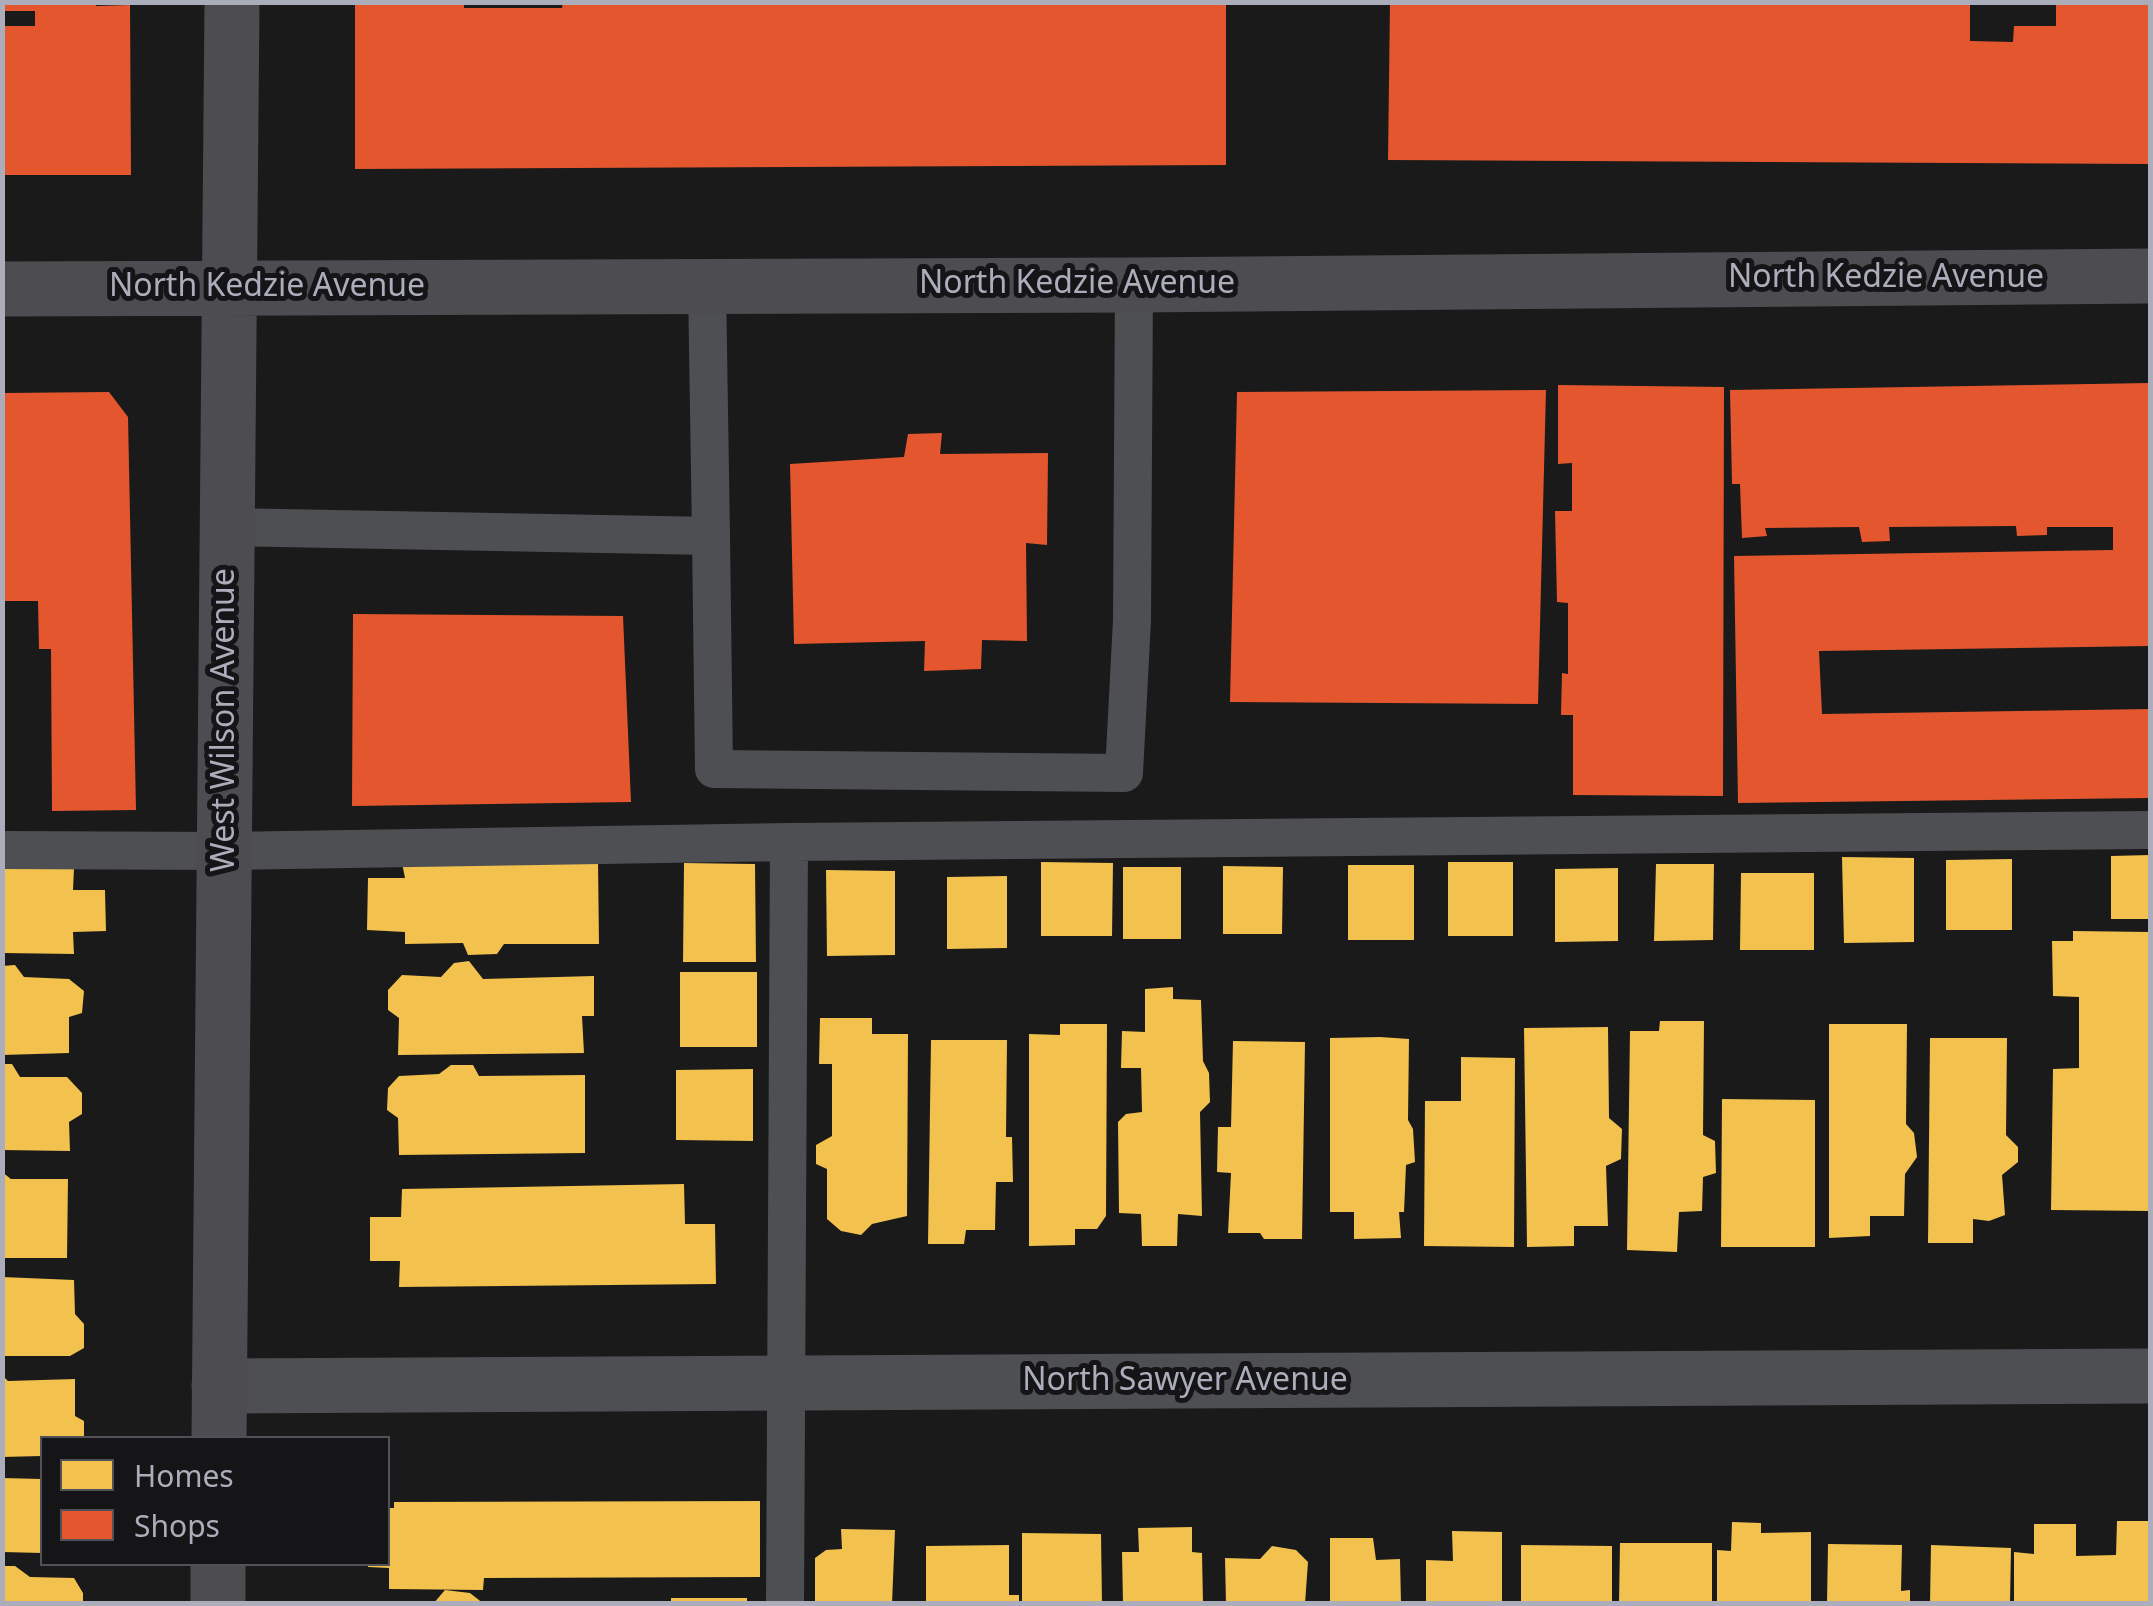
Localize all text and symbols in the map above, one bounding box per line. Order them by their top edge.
street label: North Kedzie Avenue [1728,259,2044,297]
street label: North Kedzie Avenue [919,265,1235,303]
street label: North Kedzie Avenue [109,268,425,306]
street label: West Wilson Avenue [206,568,244,872]
street label: North Sawyer Avenue [1022,1362,1348,1400]
legend [40,1436,390,1566]
text: Homes [134,1455,234,1496]
text: Shops [134,1505,220,1546]

